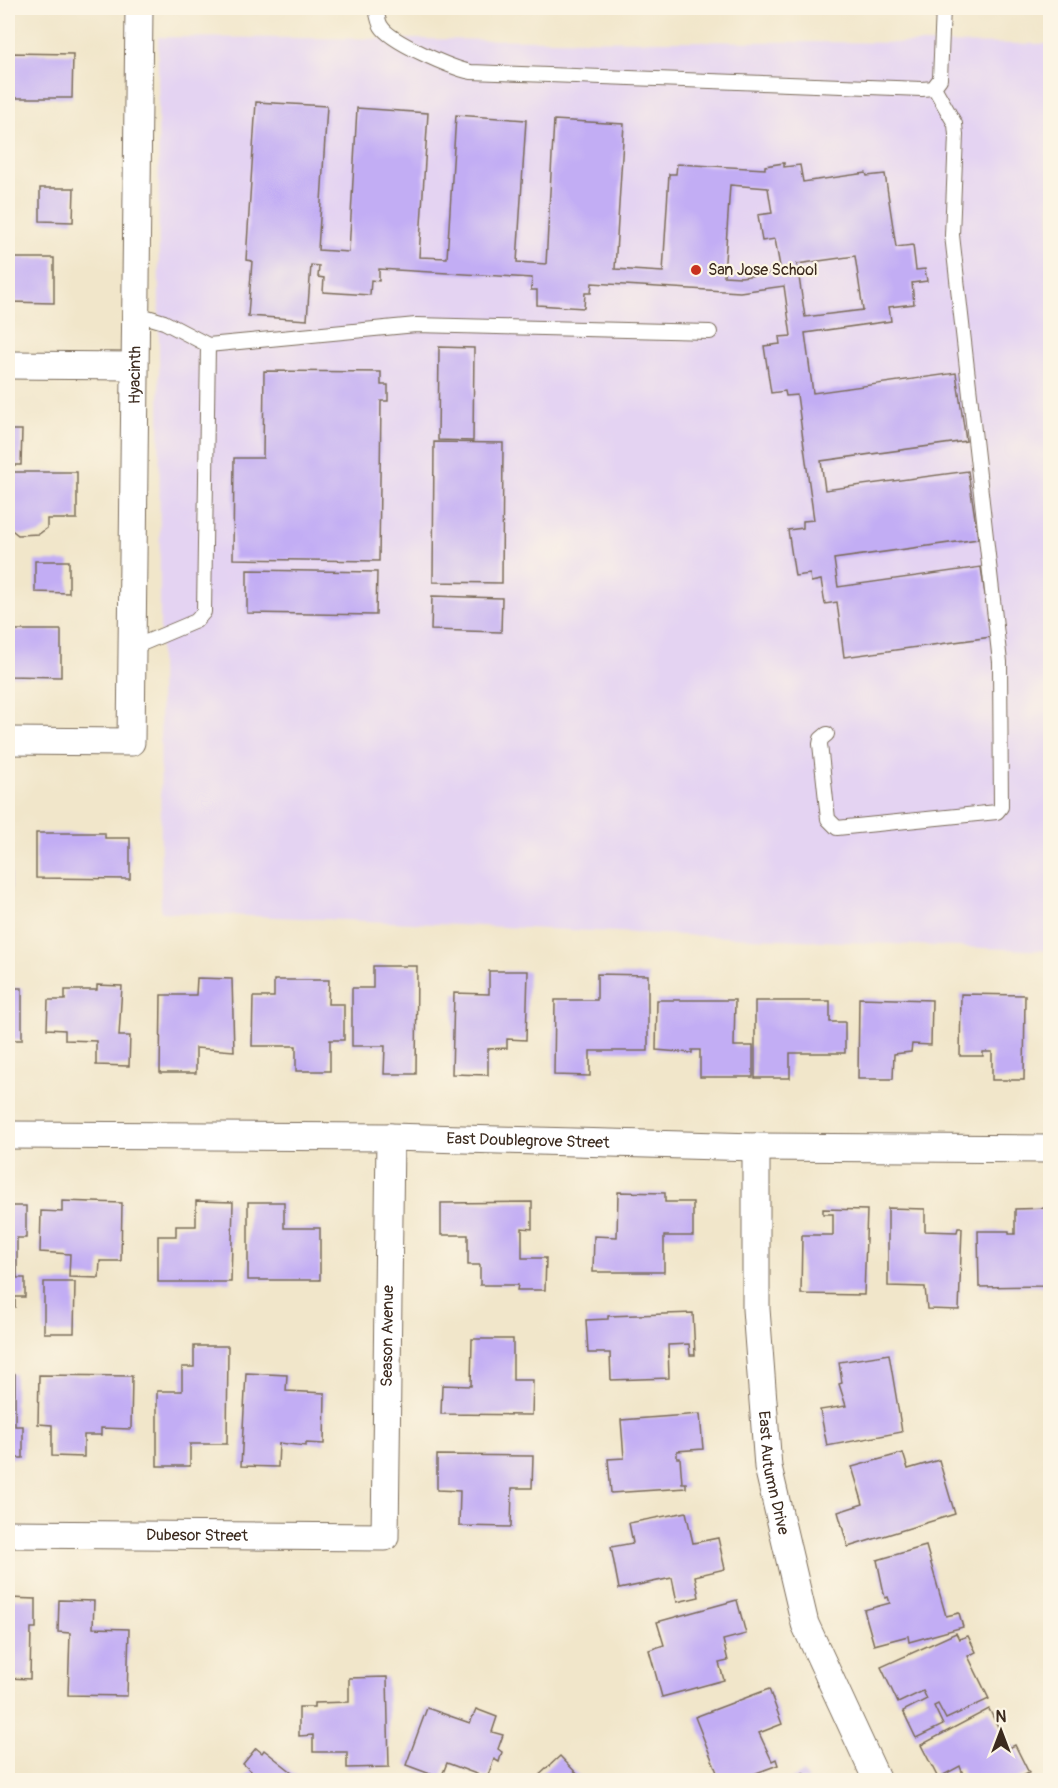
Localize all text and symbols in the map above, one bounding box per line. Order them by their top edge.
place label: San Jose School [708,260,818,280]
marker: San Jose School [689,263,703,277]
street label: Hyacinth [125,346,145,404]
street label: East Doublegrove Street [446,1129,610,1153]
street label: Season Avenue [377,1285,398,1387]
street label: East Autumn Drive [754,1410,794,1537]
street label: Dubesor Street [146,1525,249,1546]
north arrow [971,1701,1031,1761]
text: N [996,1707,1007,1727]

